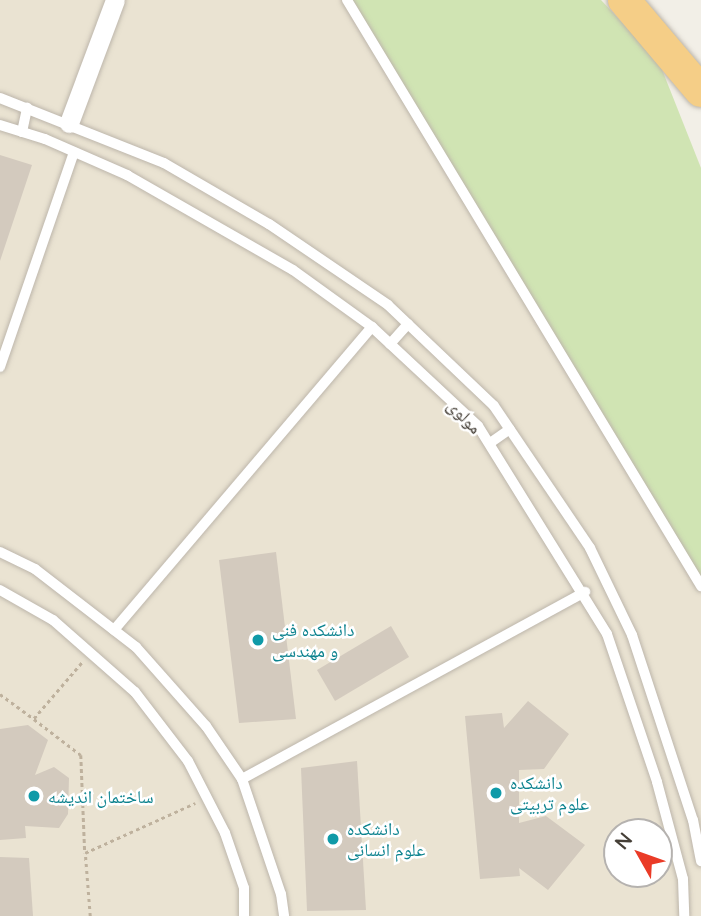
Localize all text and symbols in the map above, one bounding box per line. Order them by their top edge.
street label: مولوی [443,394,487,438]
place label: دانشکده فنی و مهندسی [272,619,355,662]
marker: دانشکده فنی و مهندسی [250,632,266,648]
place label: دانشکده علوم تربیتی [510,772,589,814]
place label: ساختمان اندیشه [48,785,153,807]
marker: دانشکده علوم تربیتی [488,785,504,801]
marker: ساختمان اندیشه [26,788,42,804]
place label: دانشکده علوم انسانی [347,818,425,860]
north arrow [603,818,673,888]
text: N [610,827,637,853]
marker: دانشکده علوم انسانی [325,831,341,847]

